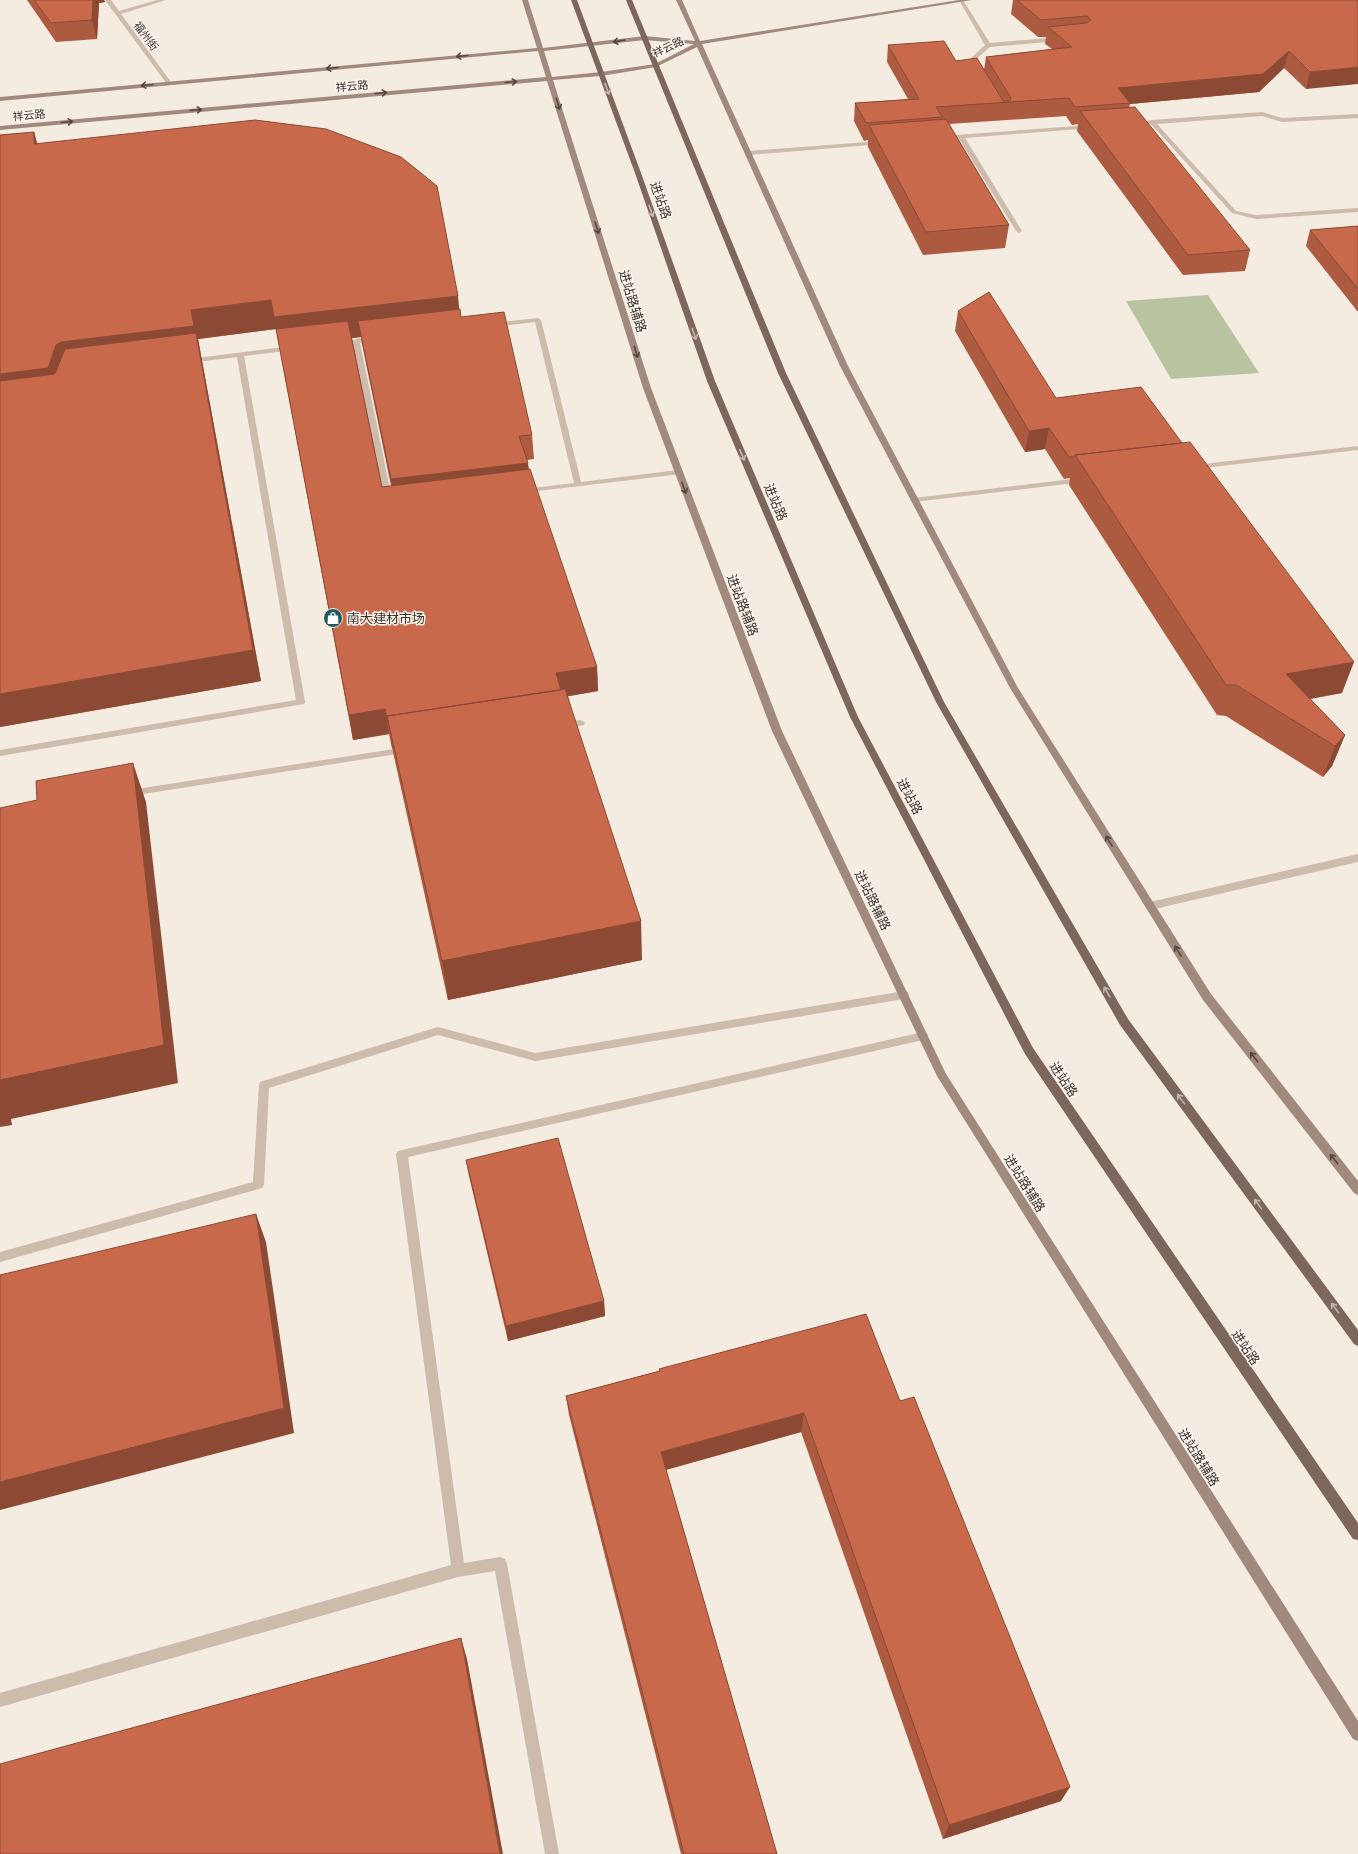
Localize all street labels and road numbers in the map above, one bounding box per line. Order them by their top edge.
street label: 福州街 [130,19,162,53]
street label: 祥云路 [650,34,686,60]
street label: 祥云路 [335,78,369,94]
street label: 祥云路 [12,107,46,123]
street label: 进站路 [647,179,675,221]
street label: 进站路辅路 [616,268,650,334]
street label: 进站路 [761,481,791,523]
street label: 进站路辅路 [724,572,762,638]
street label: 进站路 [894,775,926,817]
street label: 进站路辅路 [852,867,894,933]
street label: 进站路 [1046,1058,1082,1100]
street label: 进站路辅路 [1001,1151,1049,1215]
street label: 进站路 [1228,1326,1264,1368]
street label: 进站路辅路 [1175,1425,1223,1489]

